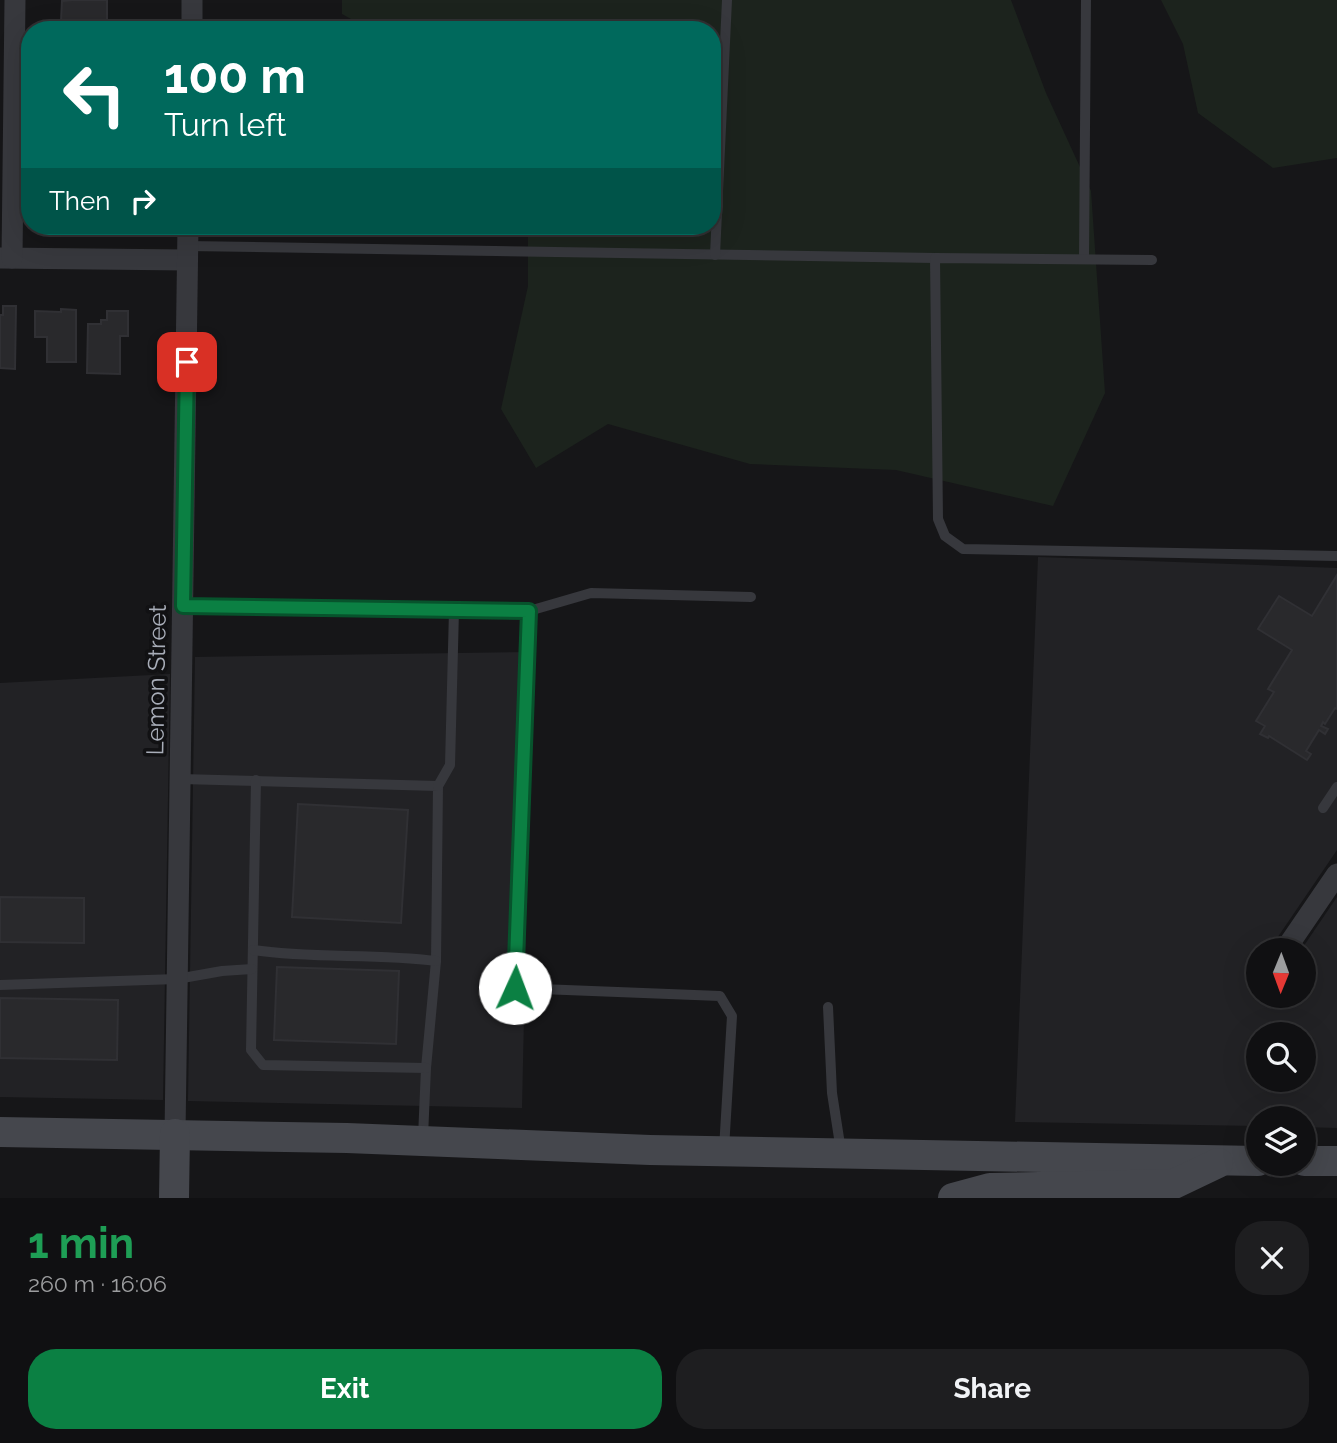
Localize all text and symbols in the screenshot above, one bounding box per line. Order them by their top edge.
text: 100 m [164,47,306,104]
icon: left [49,49,140,140]
text: Turn left [164,106,286,143]
icon: right [124,182,162,220]
text: Then [49,186,110,216]
pin [157,332,217,392]
icon: arrive [168,343,206,381]
street label: Lemon Street [140,604,172,756]
north arrow [1246,938,1316,1008]
map controls [1246,938,1316,1176]
position arrow [478,951,552,1025]
button: search [1246,1022,1316,1092]
button: layers [1246,1106,1316,1176]
text: 1 min [28,1219,134,1268]
button: close [1235,1221,1309,1295]
text: 260 m · 16:06 [28,1270,167,1297]
button: Exit [28,1349,662,1429]
button: Share [676,1349,1309,1429]

